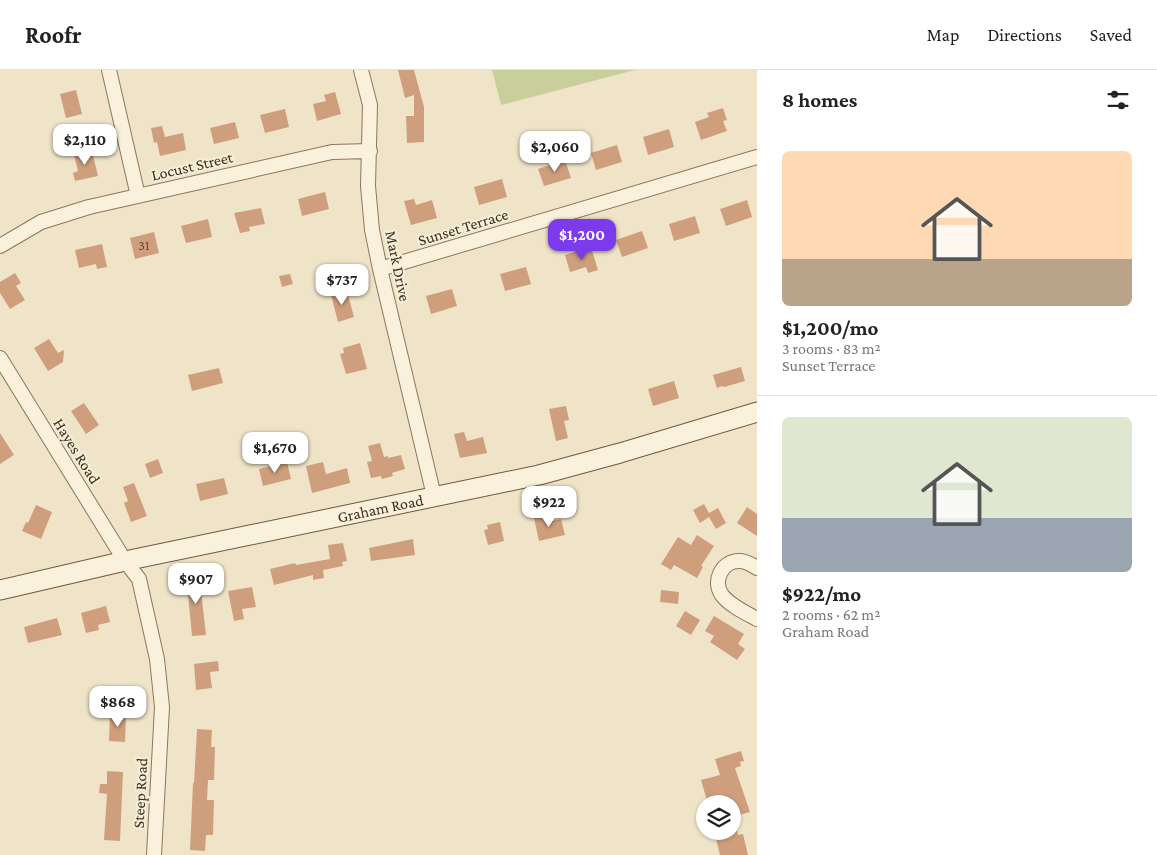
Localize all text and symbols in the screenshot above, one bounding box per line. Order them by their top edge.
text: Roofr [25,21,82,48]
text: Map [927,25,959,45]
text: Directions [987,25,1062,45]
text: Saved [1090,25,1132,45]
icon: filters [1104,86,1132,114]
text: 8 homes [782,88,857,112]
pin: $2,110 [44,124,126,166]
text: $2,110 [64,131,106,148]
pin: $2,060 [514,131,596,173]
text: $2,060 [531,138,579,155]
street label: Locust Street [150,148,235,184]
icon: home [912,184,1002,274]
street label: Sunset Terrace [416,205,510,249]
pin: $1,200 [541,218,623,261]
text: $1,200 [559,226,605,243]
street label: Mark Drive [382,229,414,303]
house number: 31 [138,237,150,253]
pin: $737 [312,264,372,306]
text: $737 [327,271,357,288]
text: $1,200/mo [782,316,878,340]
text: 3 rooms · 83 m² [782,340,881,357]
text: Sunset Terrace [782,357,875,374]
street label: Hayes Road [49,415,104,488]
pin: $1,670 [234,432,316,474]
text: $1,670 [253,439,297,456]
icon: home [912,449,1002,539]
pin: $922 [519,486,579,528]
street label: Graham Road [336,491,425,525]
text: $922 [533,493,565,510]
pin: $907 [166,562,226,605]
text: $907 [179,570,213,587]
text: $922/mo [782,582,861,606]
text: 2 rooms · 62 m² [782,606,880,623]
text: Graham Road [782,623,869,640]
pin: $868 [88,686,148,728]
text: $868 [100,693,136,710]
street label: Steep Road [130,757,151,829]
map controls [696,795,741,840]
button: layers [696,795,741,840]

